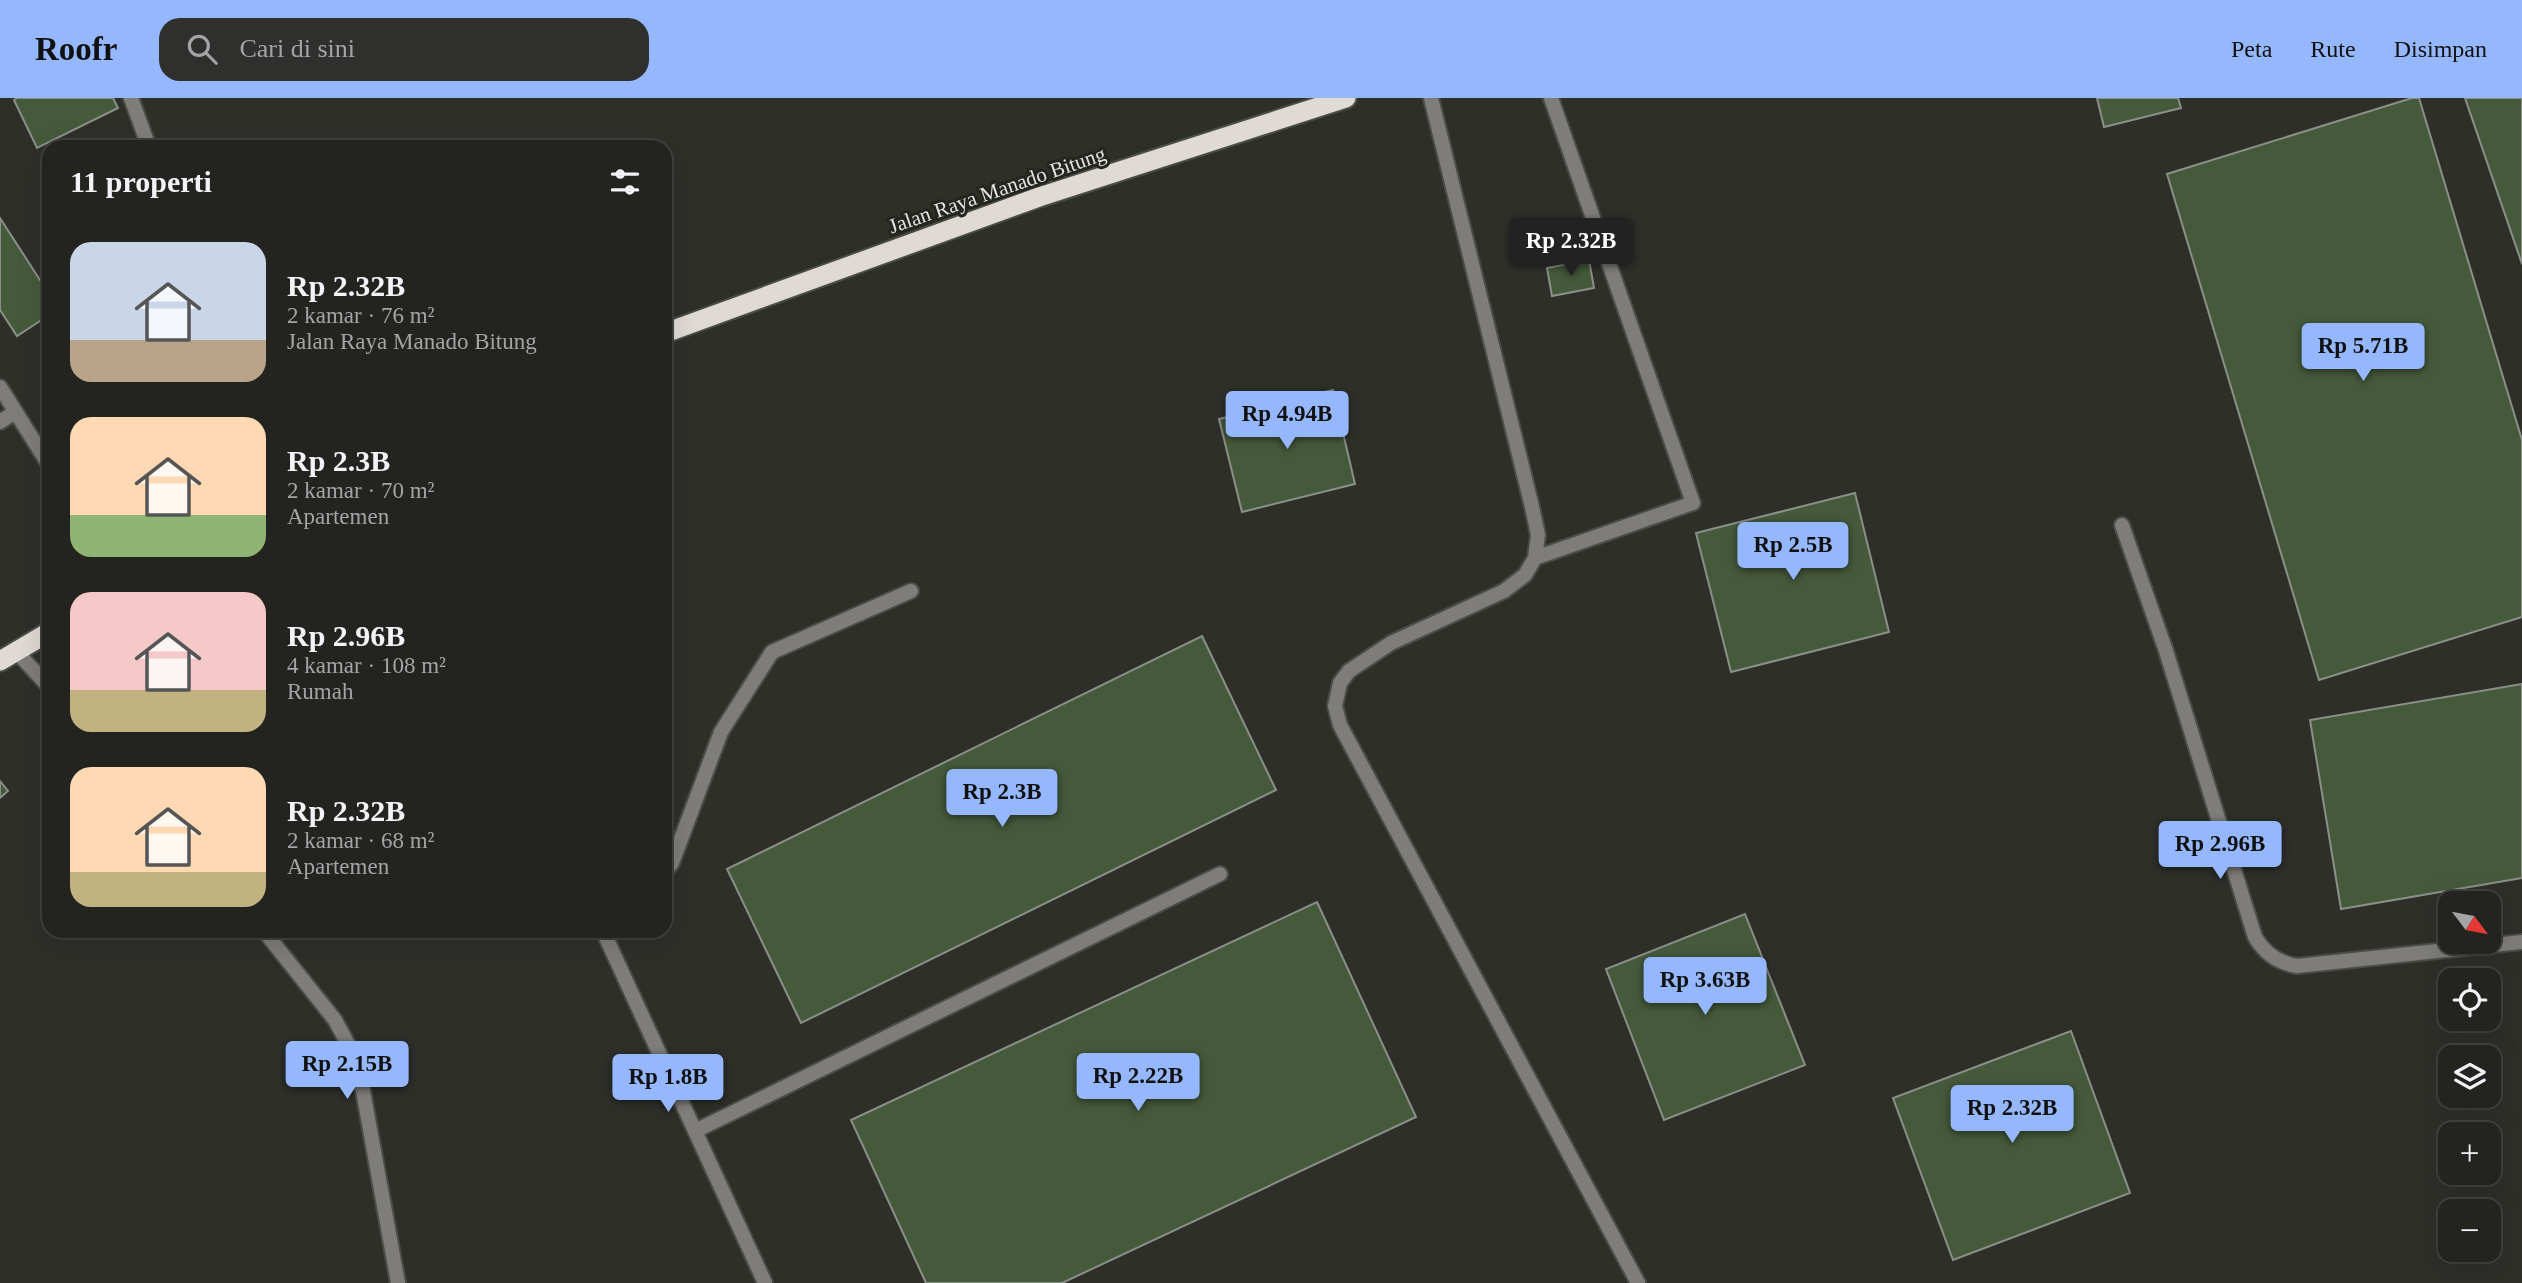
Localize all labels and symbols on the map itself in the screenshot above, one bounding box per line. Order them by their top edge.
street label: Jalan Raya Manado Bitung [885,141,1109,238]
pin: Rp 2.32B [1499,218,1643,278]
pin: Rp 5.71B [2291,324,2435,383]
pin: Rp 4.94B [1215,392,1359,451]
pin: Rp 2.5B [1728,522,1858,582]
pin: Rp 2.3B [937,770,1067,829]
pin: Rp 2.96B [2148,822,2292,881]
north arrow [2438,891,2501,954]
pin: Rp 3.63B [1633,958,1777,1017]
pin: Rp 2.15B [275,1042,419,1101]
pin: Rp 1.8B [603,1054,733,1114]
pin: Rp 2.22B [1066,1054,1210,1113]
pin: Rp 2.32B [1940,1086,2084,1145]

